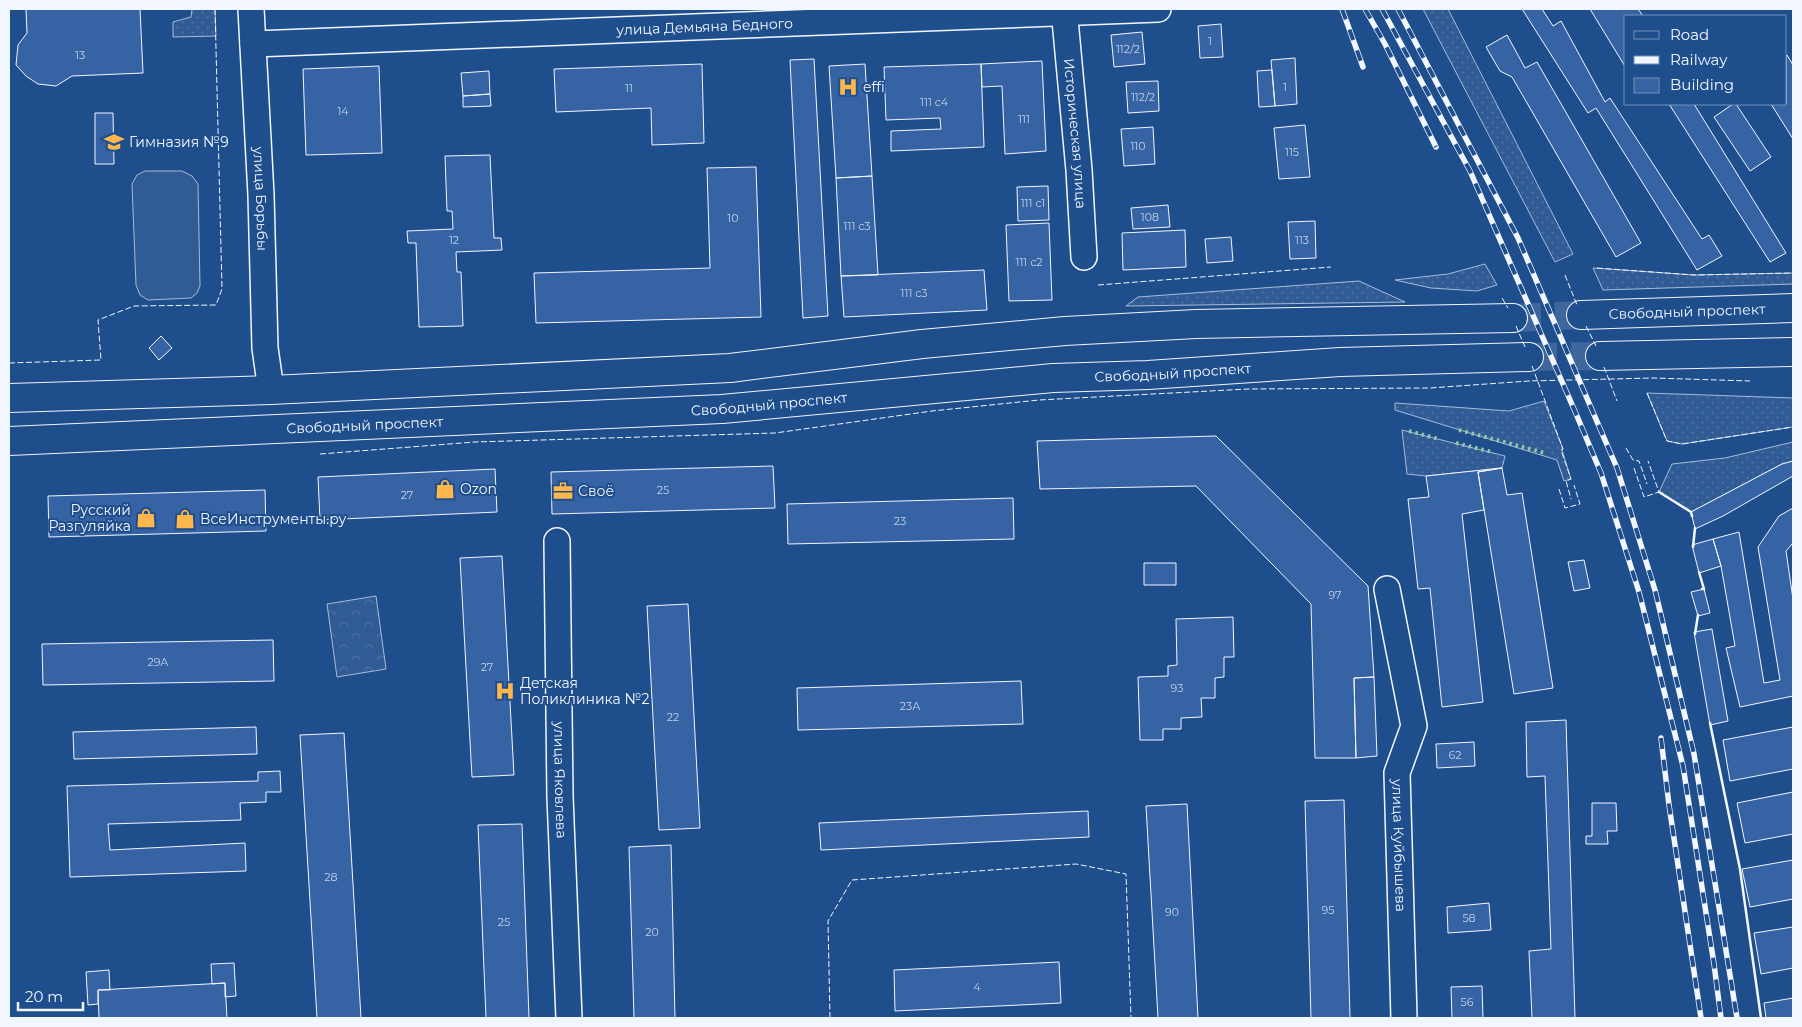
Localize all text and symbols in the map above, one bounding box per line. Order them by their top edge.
street label: улица Демьяна Бедного [615,14,793,39]
legend [1624,15,1787,105]
text: Road [1670,25,1709,44]
house number: 1 [1208,34,1212,48]
house number: 112/2 [1116,42,1140,56]
house number: 13 [75,48,85,62]
text: Railway [1670,50,1728,69]
street label: Историческая улица [1060,58,1090,209]
text: Building [1670,75,1734,94]
hospital icon: effi [837,76,859,98]
place label: effi [863,78,885,96]
house number: 1 [1283,80,1287,94]
house number: 11 [625,81,633,95]
house number: 112/2 [1131,90,1155,104]
house number: 111 с4 [920,95,949,109]
house number: 14 [337,104,349,118]
house number: 111 [1018,112,1030,126]
school or university icon: Гимназия №9 [103,131,125,153]
place label: Гимназия №9 [129,133,229,151]
house number: 110 [1130,139,1146,153]
street label: улица Борьбы [249,145,271,251]
house number: 115 [1285,145,1299,159]
house number: 111 с1 [1021,196,1045,210]
house number: 108 [1141,210,1159,224]
house number: 10 [727,211,739,225]
house number: 111 с3 [844,219,871,233]
house number: 12 [449,233,459,247]
house number: 113 [1295,233,1309,247]
house number: 111 с2 [1015,255,1043,269]
house number: 111 с3 [901,286,928,300]
street label: Свободный проспект [1608,300,1766,323]
street label: Свободный проспект [1094,359,1252,386]
street label: Свободный проспект [690,388,848,419]
street label: Свободный проспект [286,413,444,438]
shop icon: Ozon [434,478,456,500]
place label: Ozon [460,480,497,498]
office icon: Своё [552,480,574,502]
place label: Своё [578,482,614,500]
house number: 25 [657,483,669,497]
house number: 27 [401,488,413,502]
place label: Русский Разгуляйка [48,501,131,535]
shop icon: Русский Разгуляйка [135,507,157,529]
shop icon: ВсеИнструменты.ру [174,508,196,530]
place label: ВсеИнструменты.ру [200,510,347,528]
house number: 23 [894,514,906,528]
house number: 97 [1328,588,1342,602]
house number: 29А [147,655,169,669]
house number: 27 [481,660,493,674]
place label: Детская Поликлиника №2 [520,674,649,708]
hospital icon: Детская Поликлиника №2 [494,680,516,702]
house number: 93 [1171,681,1183,695]
house number: 23А [900,699,921,713]
house number: 22 [667,710,679,724]
street label: улица Яковлева [550,720,571,839]
house number: 62 [1449,748,1461,762]
street label: улица Куйбышева [1388,778,1410,912]
house number: 28 [324,870,338,884]
house number: 95 [1322,903,1334,917]
house number: 90 [1165,905,1179,919]
house number: 58 [1462,911,1476,925]
house number: 25 [498,915,510,929]
house number: 20 [645,925,659,939]
scale bar [18,980,82,1012]
house number: 4 [973,980,981,994]
text: 20 m [25,987,63,1006]
house number: 56 [1461,995,1474,1009]

